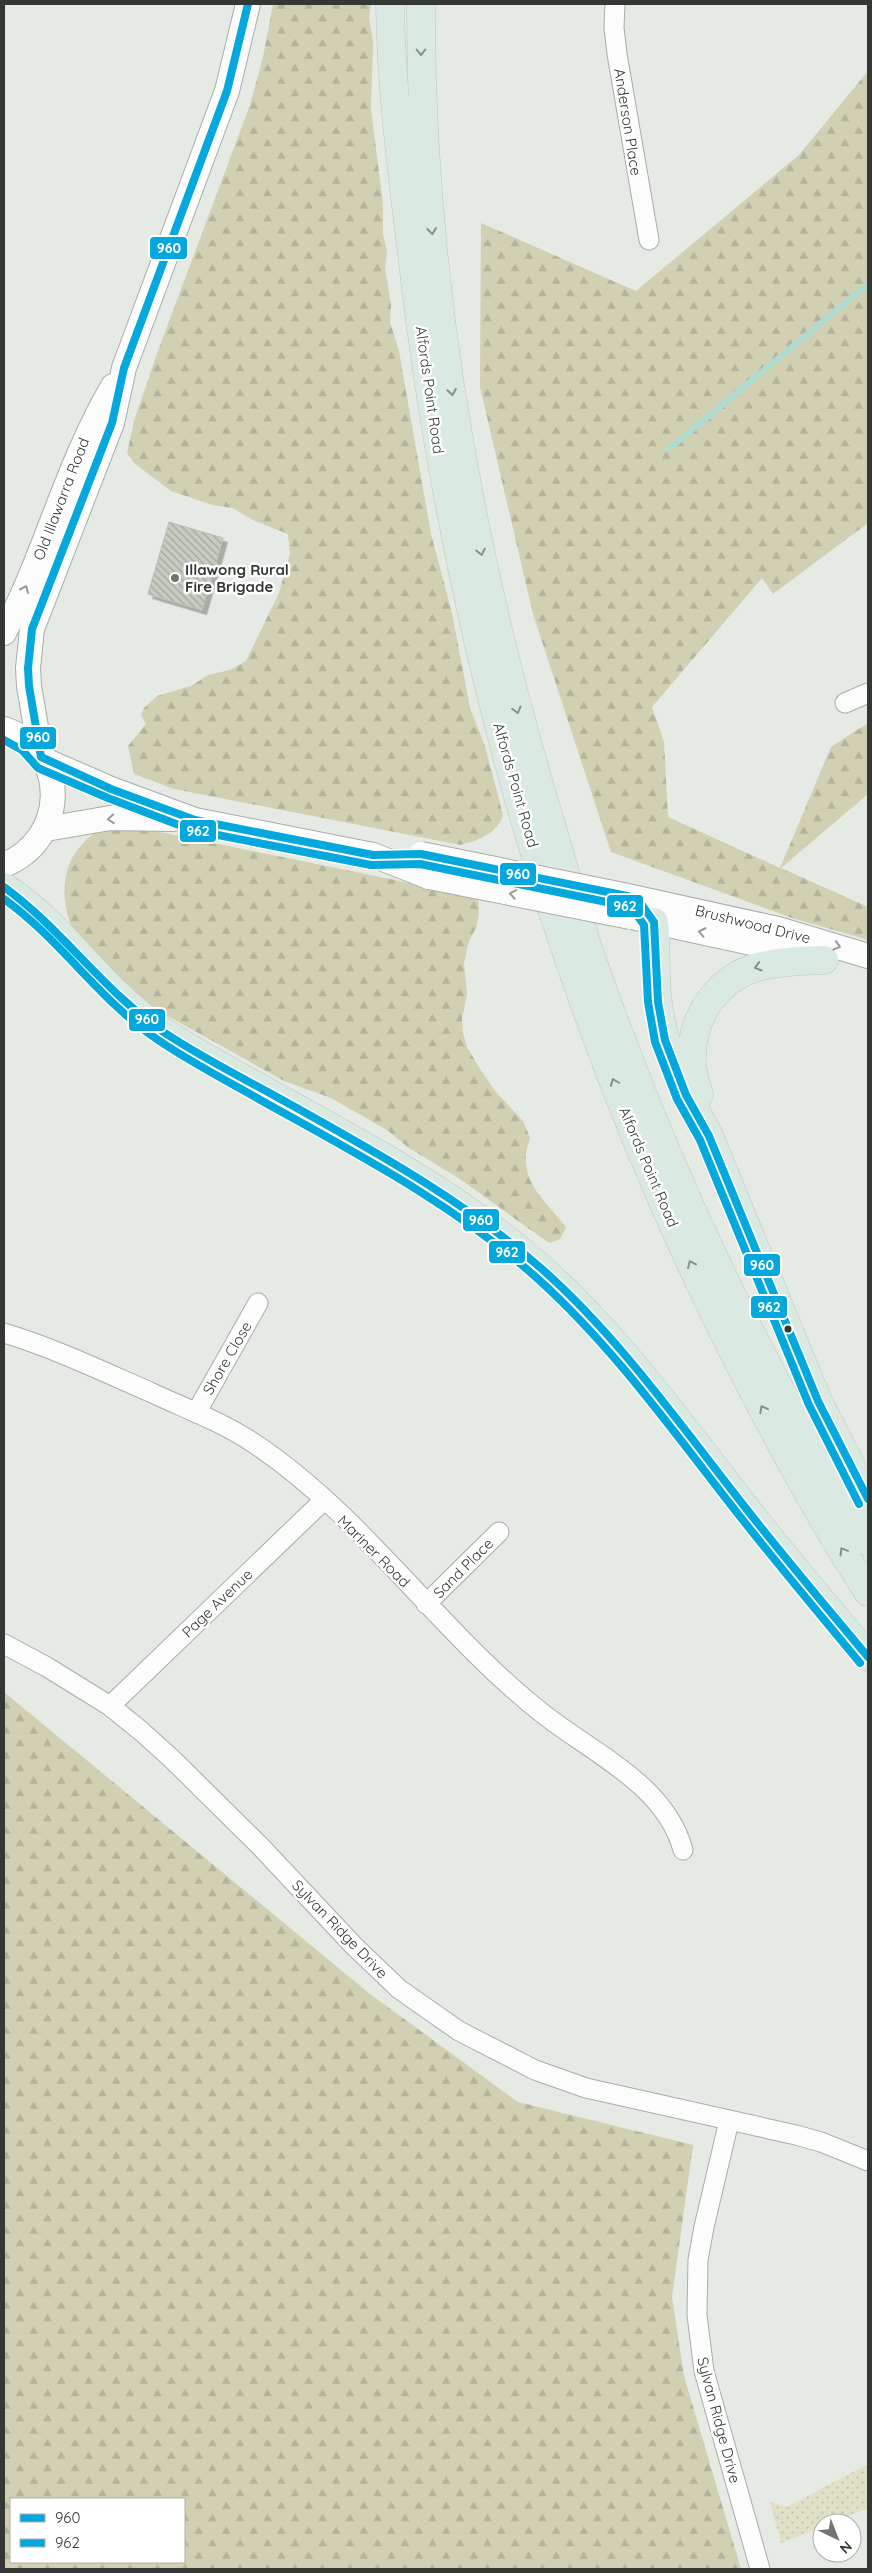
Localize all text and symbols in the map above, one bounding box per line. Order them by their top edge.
one-way arrow [416,49,426,57]
street label: Anderson Place [610,67,646,177]
one-way arrow [426,227,437,235]
line badge: 960 [149,236,188,260]
text: 960 [157,239,182,257]
street label: Alfords Point Road [412,325,448,455]
one-way arrow [447,388,457,396]
street label: Old Illawarra Road [29,435,93,563]
one-way arrow [475,548,485,556]
place label: Illawong Rural Fire Brigade [185,560,289,596]
marker: Illawong Rural Fire Brigade [169,572,181,584]
one-way arrow [19,585,30,594]
one-way arrow [512,706,522,714]
street label: Alfords Point Road [489,720,543,850]
line badge: 960 [19,726,57,750]
text: 960 [26,728,51,746]
one-way arrow [107,813,115,824]
line badge: 962 [179,819,217,843]
text: 962 [186,822,210,840]
line badge: 960 [499,862,537,886]
text: 960 [506,865,531,883]
one-way arrow [509,889,518,900]
line badge: 962 [606,894,644,918]
text: 962 [613,897,637,915]
street label: Brushwood Drive [693,900,813,948]
one-way arrow [697,927,706,938]
one-way arrow [832,941,841,951]
one-way arrow [755,962,763,972]
line badge: 960 [128,1008,166,1032]
text: 960 [135,1010,160,1028]
one-way arrow [610,1078,620,1087]
street label: Alfords Point Road [615,1104,683,1230]
line badge: 960 [462,1208,500,1232]
text: 960 [469,1211,494,1229]
line badge: 962 [488,1240,526,1264]
text: 962 [495,1243,519,1261]
line badge: 960 [743,1253,781,1277]
text: 960 [750,1256,775,1274]
one-way arrow [687,1260,697,1269]
line badge: 962 [750,1295,788,1319]
text: 962 [757,1298,781,1316]
street label: Shore Close [198,1318,256,1398]
unlabelled marker [783,1324,793,1334]
one-way arrow [759,1406,769,1415]
street label: Mariner Road [334,1511,414,1591]
street label: Sand Place [429,1534,497,1602]
one-way arrow [839,1547,849,1556]
street label: Page Avenue [178,1565,256,1641]
street label: Sylvan Ridge Drive [288,1876,392,1982]
street label: Sylvan Ridge Drive [693,2355,745,2485]
legend [10,2498,185,2563]
text: 960 [55,2508,80,2527]
north arrow [812,2513,862,2563]
text: 962 [55,2533,80,2552]
text: N [836,2537,856,2558]

